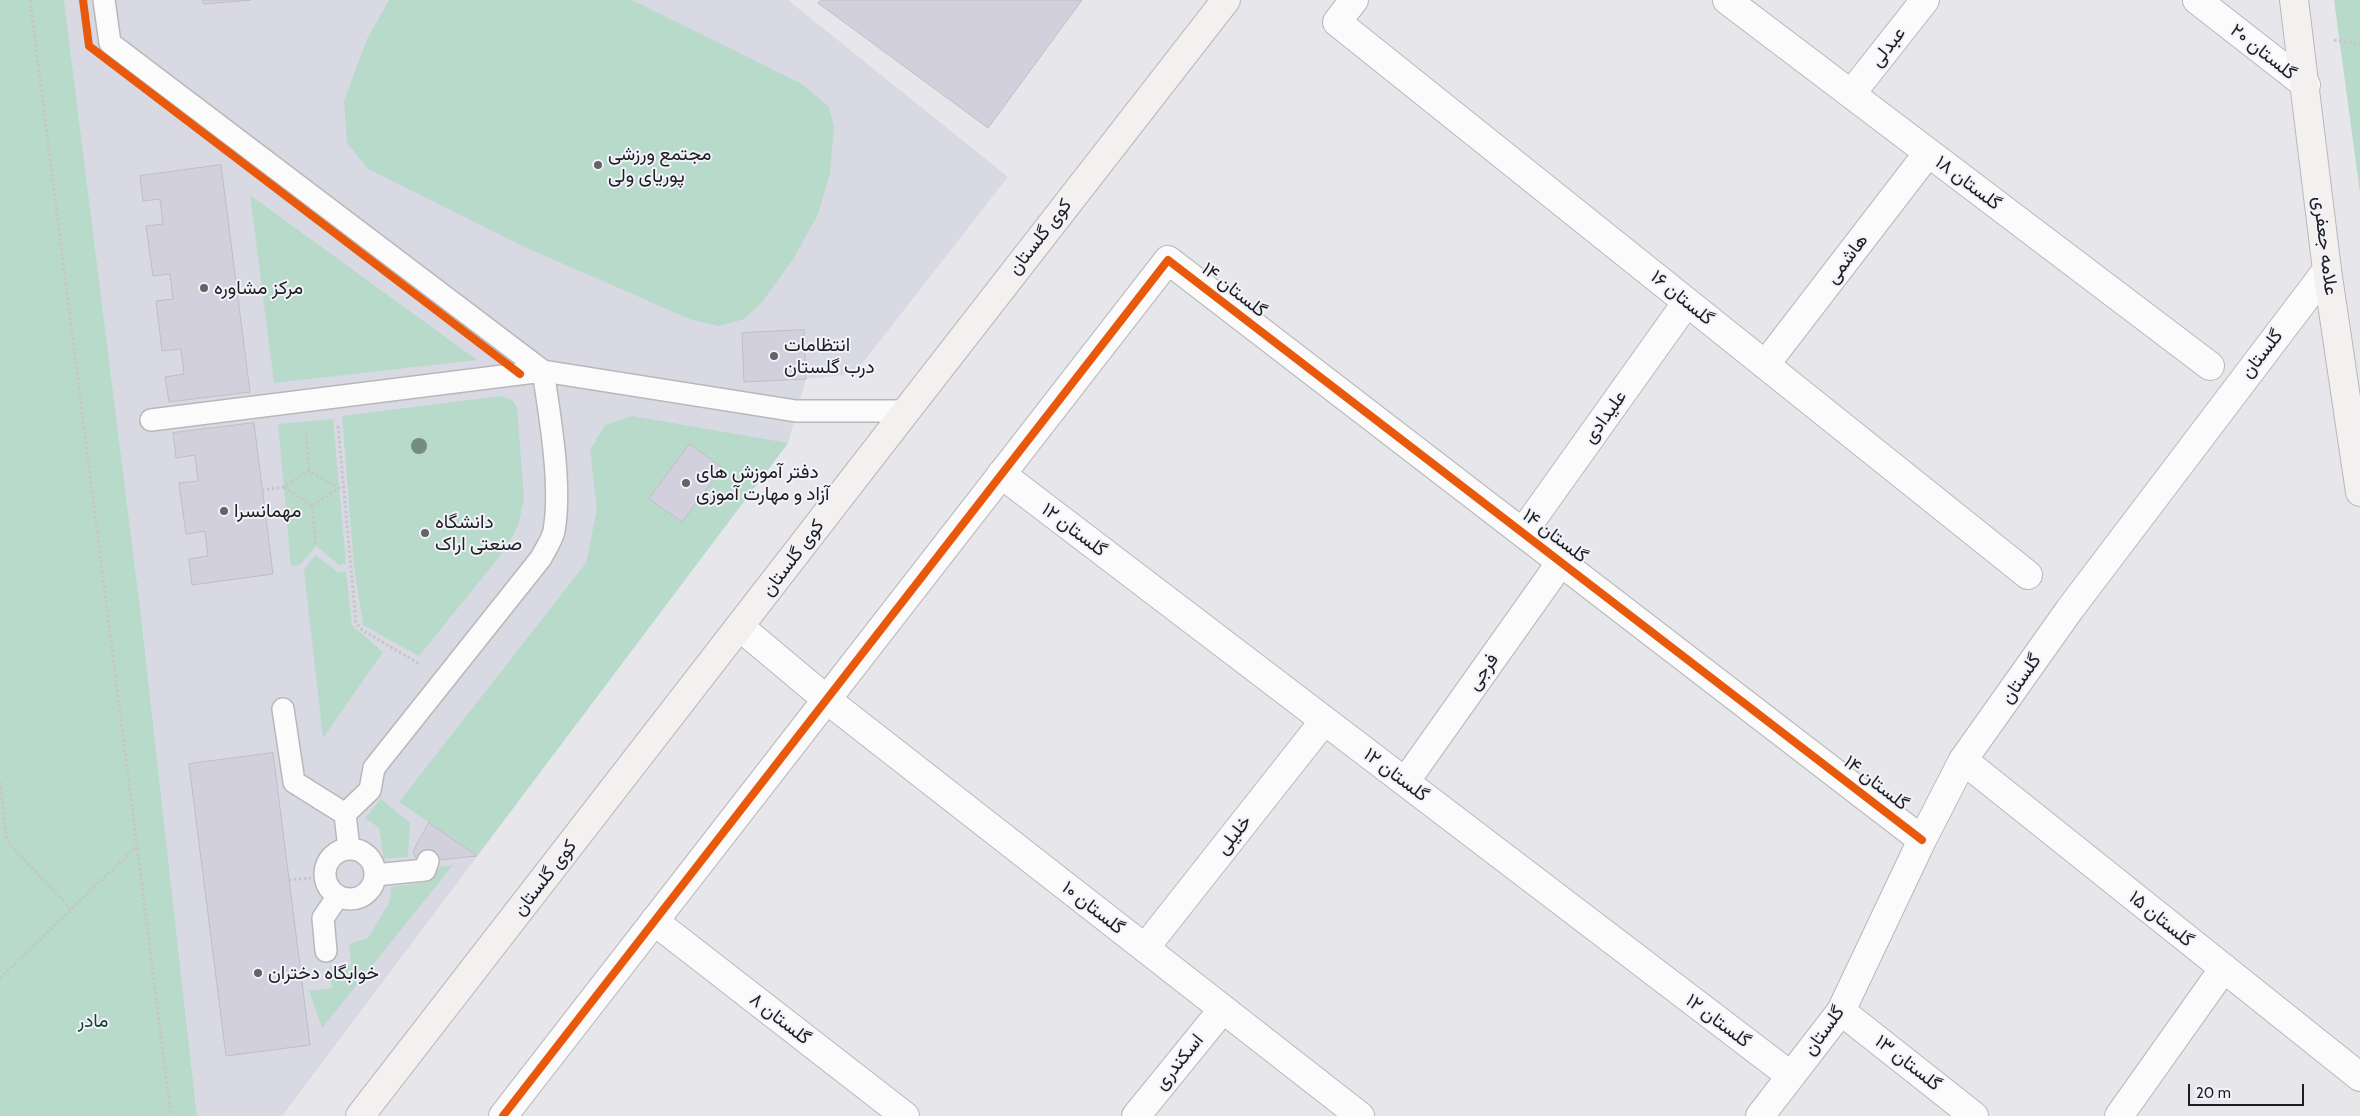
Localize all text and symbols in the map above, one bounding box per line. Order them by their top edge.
street label: گلستان ۲۰ [2225,19,2301,85]
street label: عبدلی [1865,22,1911,72]
place label: مجتمع ورزشی پوریای ولی [608,143,711,187]
street label: گلستان ۱۸ [1931,151,2005,215]
marker: مجتمع ورزشی پوریای ولی [592,159,604,171]
street label: کوی گلستان [1003,194,1077,280]
street label: علامه جعفری [2308,195,2342,297]
street label: هاشمی [1821,230,1873,288]
street label: گلستان ۱۴ [1197,258,1271,322]
street label: گلستان ۱۶ [1646,266,1718,330]
place label: مرکز مشاوره [214,277,303,299]
marker: مرکز مشاوره [198,282,210,294]
street label: گلستان [2236,325,2288,383]
place label: انتظامات درب گلستان [784,334,875,378]
marker: انتظامات درب گلستان [768,350,780,362]
street label: علیدادی [1578,386,1632,448]
place label: دفتر آموزش های آزاد و مهارت آموزی [696,461,829,505]
marker: دفتر آموزش های آزاد و مهارت آموزی [680,477,692,489]
street label: گلستان ۱۲ [1037,498,1111,562]
place label: مهمانسرا [234,500,301,522]
street label: گلستان ۱۴ [1518,504,1592,568]
marker: مهمانسرا [218,505,230,517]
place label: دانشگاه صنعتی اراک [435,511,522,555]
street label: کوی گلستان [757,515,829,601]
marker: دانشگاه صنعتی اراک [419,527,431,539]
street label: فرجی [1462,649,1504,695]
street label: گلستان [1996,650,2046,708]
street label: گلستان ۱۲ [1359,743,1433,807]
street label: گلستان ۱۴ [1839,751,1913,815]
street label: خلیلی [1211,811,1257,859]
street label: کوی گلستان [508,835,582,921]
street label: گلستان ۱۰ [1057,876,1129,940]
street label: گلستان ۱۵ [2124,886,2198,952]
place label: خوابگاه دختران [268,962,379,984]
marker: خوابگاه دختران [252,967,264,979]
street label: گلستان ۸ [745,988,815,1050]
street label: گلستان ۱۲ [1681,989,1755,1053]
street label: گلستان [1798,1002,1850,1060]
park label: مادر [78,1010,108,1032]
street label: اسکندری [1150,1029,1208,1095]
street label: گلستان ۱۳ [1870,1030,1946,1096]
scale bar [2190,1074,2306,1106]
text: 20 m [2196,1084,2231,1102]

